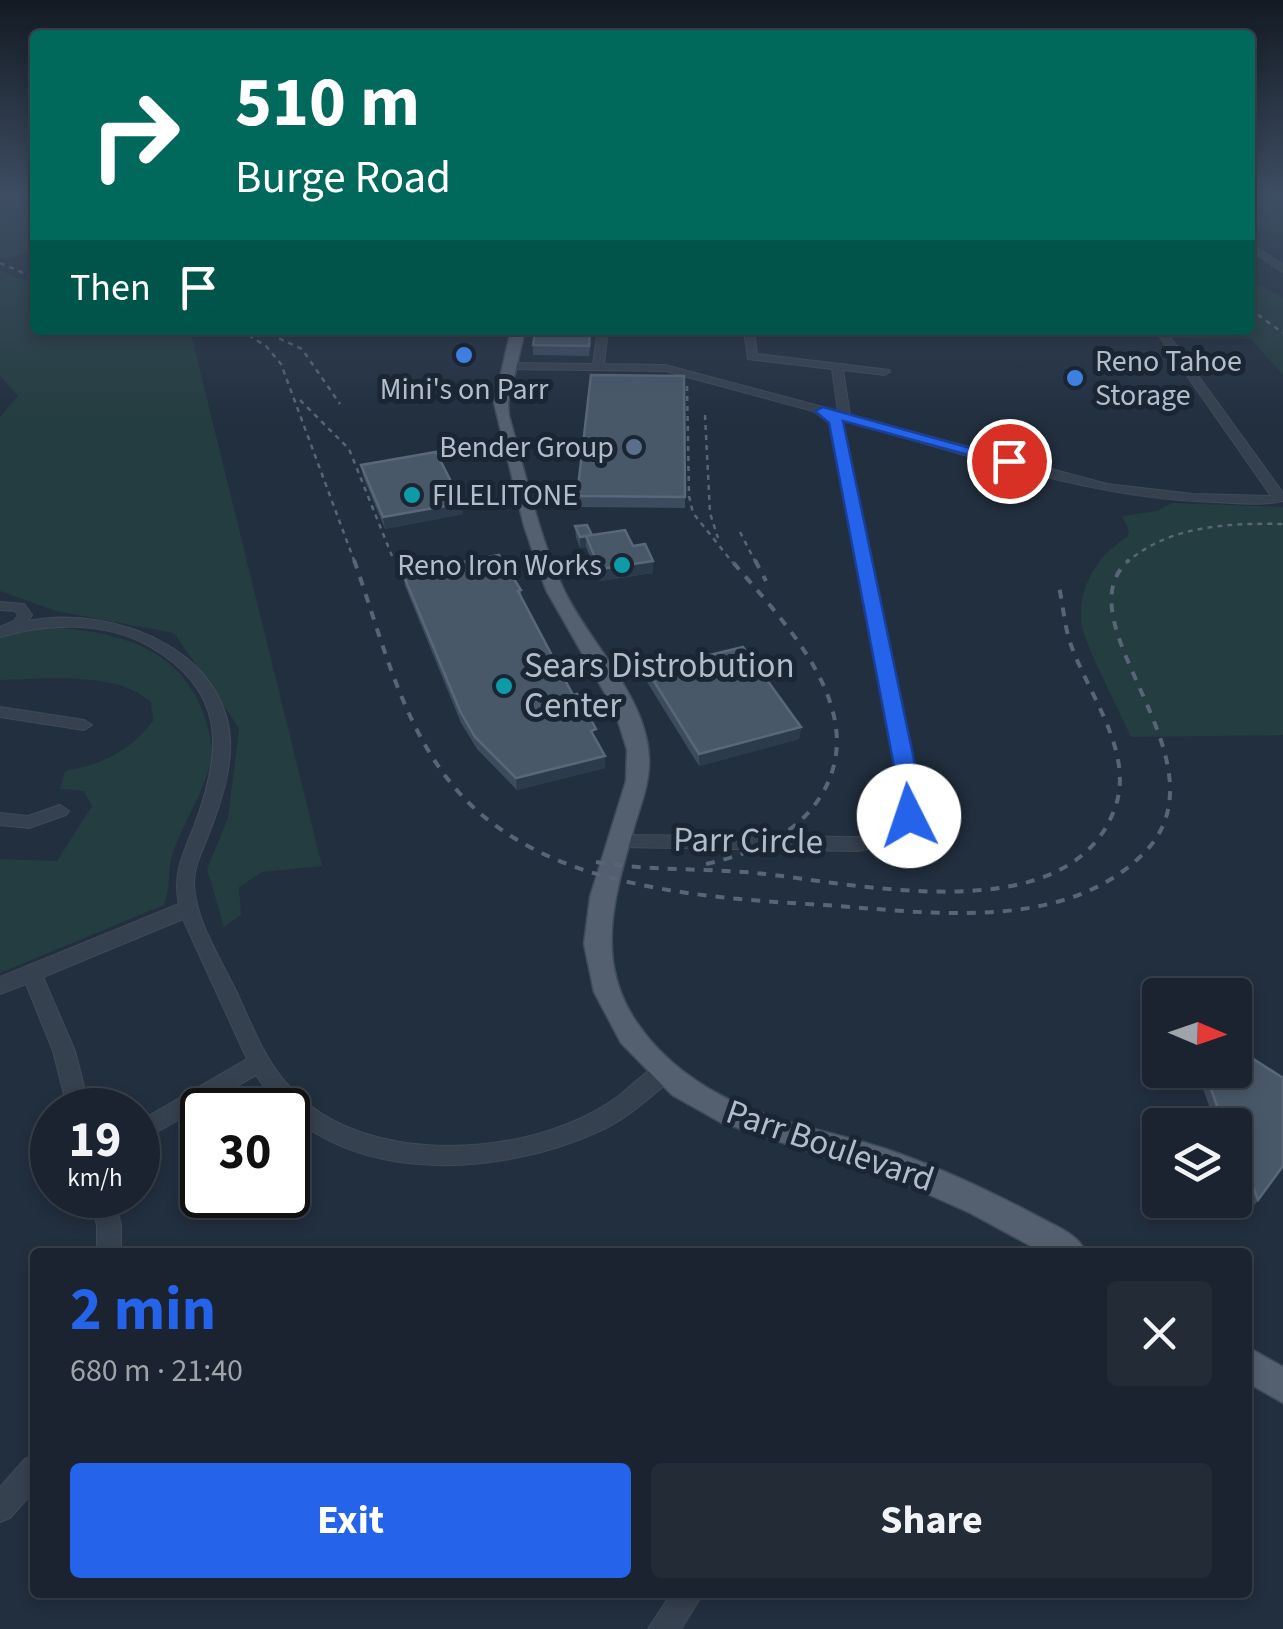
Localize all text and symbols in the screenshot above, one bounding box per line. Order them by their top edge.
text: 510 m [235,53,420,153]
icon: right [70,70,200,200]
text: Burge Road [235,146,451,210]
icon: arrive [171,260,226,315]
text: Then [70,261,151,315]
place label: Reno Tahoe Storage [1095,340,1242,417]
marker: Mini's on Parr [453,344,475,366]
marker: Reno Tahoe Storage [1064,367,1086,389]
place label: Mini's on Parr [380,368,549,411]
pin [967,419,1052,504]
place label: Bender Group [439,426,614,469]
icon: arrive [982,434,1037,489]
marker: Bender Group [623,436,645,458]
place label: FILELITONE [432,474,578,517]
marker: FILELITONE [401,484,423,506]
place label: Reno Iron Works [397,544,602,587]
marker: Reno Iron Works [611,554,633,576]
place label: Sears Distrobution Center [524,641,795,731]
marker: Sears Distrobution Center [493,675,515,697]
position arrow [857,764,961,868]
street label: Parr Circle [673,815,823,867]
north arrow [1142,978,1252,1088]
map controls [1142,978,1252,1218]
street label: Parr Boulevard [719,1087,941,1205]
speed limit sign: 30 [180,1088,310,1218]
text: 19 [69,1105,121,1176]
button: layers [1142,1108,1252,1218]
text: km/h [67,1160,123,1196]
text: 2 min [70,1268,216,1353]
button: close [1107,1281,1212,1386]
text: 680 m · 21:40 [70,1348,243,1394]
button: Exit [70,1463,631,1578]
button: Share [651,1463,1212,1578]

